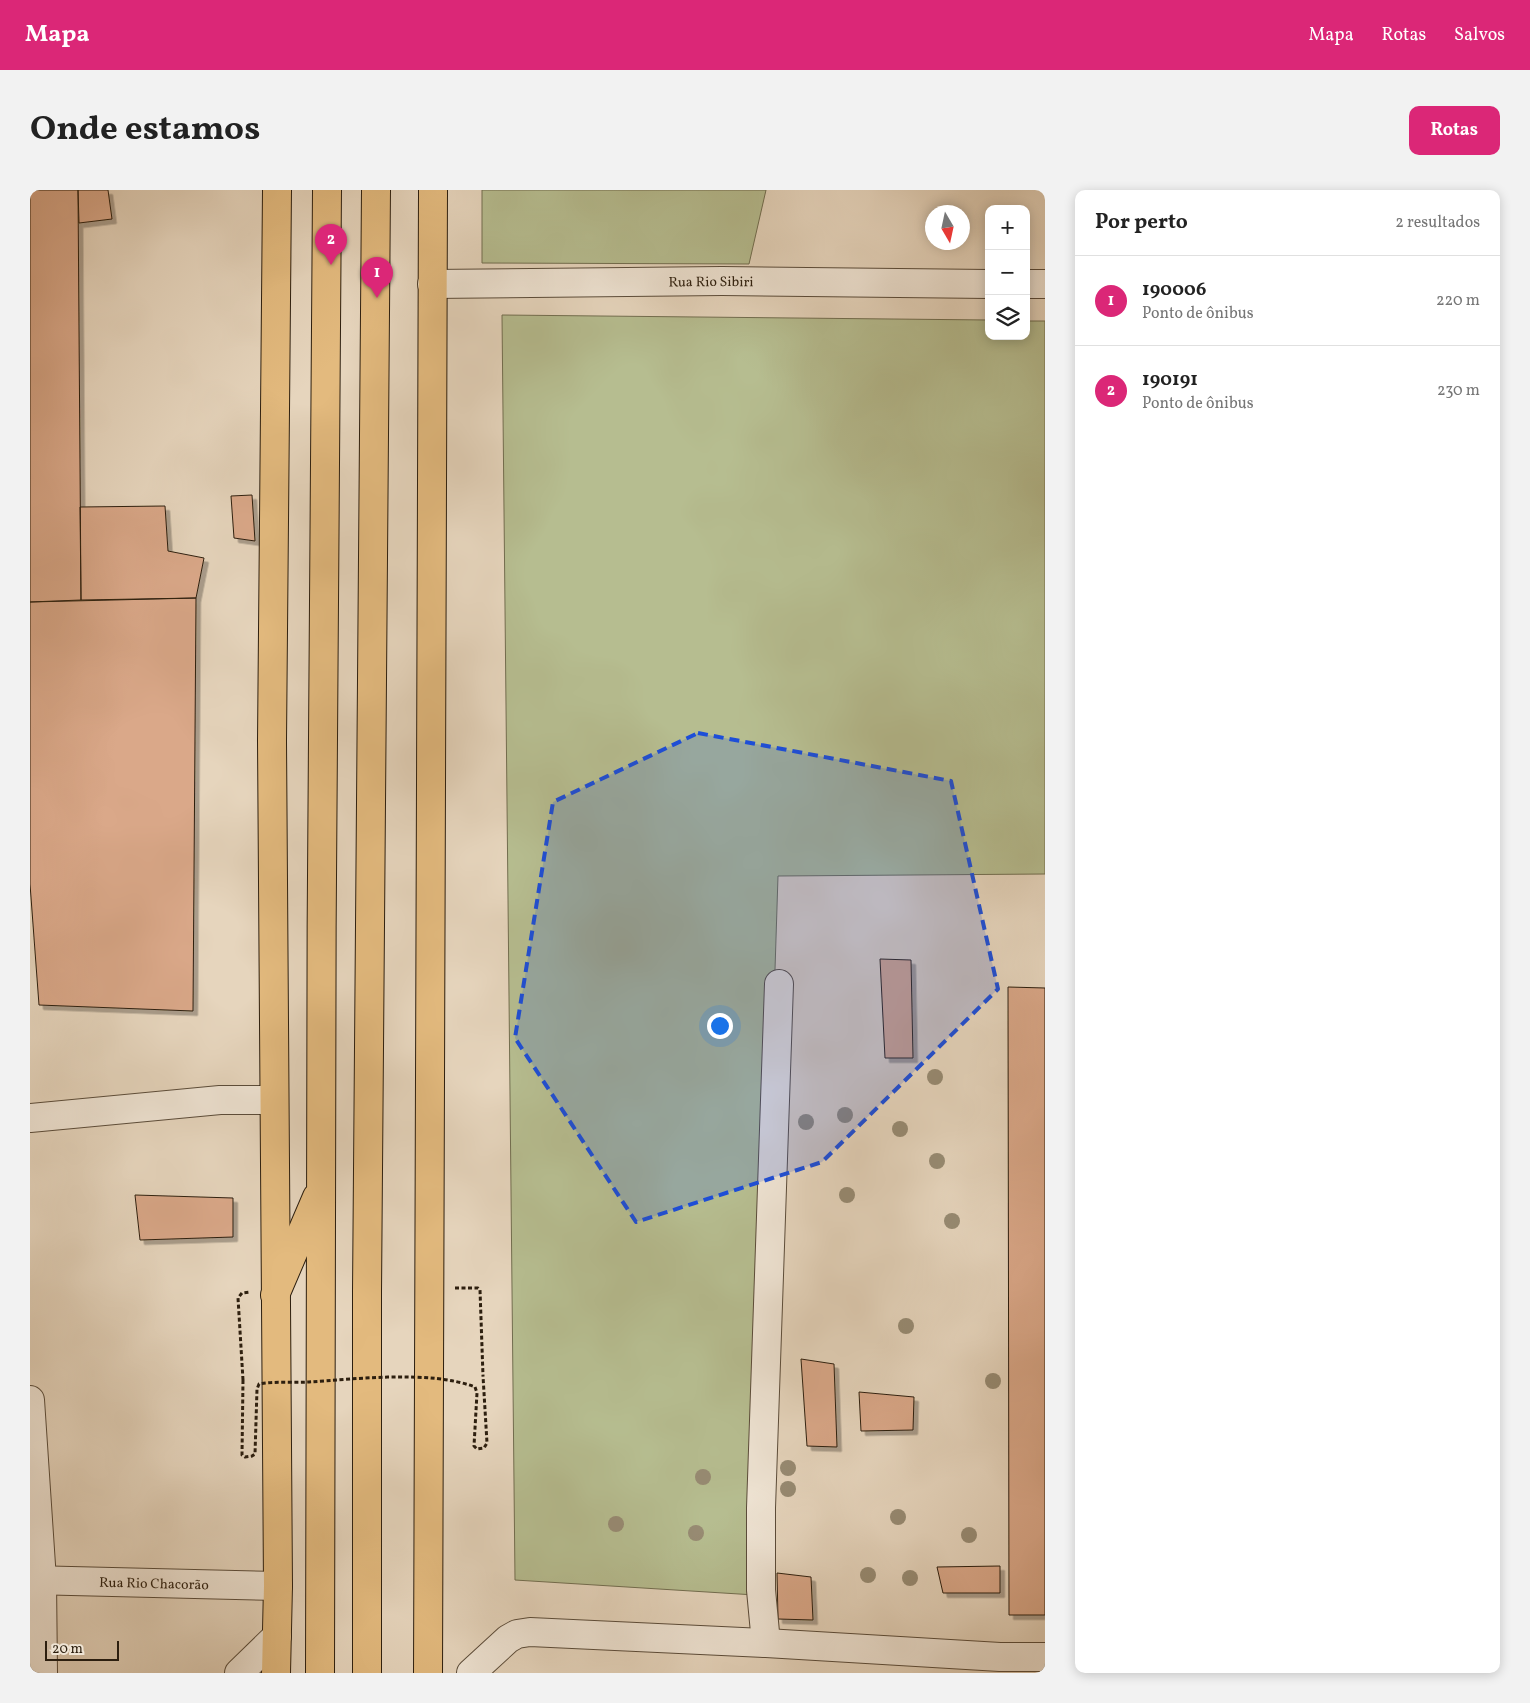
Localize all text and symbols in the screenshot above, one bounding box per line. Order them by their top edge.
text: Mapa [25,18,90,52]
text: Mapa [1309,23,1354,48]
text: Rotas [1382,23,1426,48]
text: Salvos [1454,23,1505,48]
text: Onde estamos [30,106,260,154]
button: Rotas [1409,106,1500,155]
north arrow [925,205,970,250]
map controls [985,205,1030,340]
button: + [985,205,1030,250]
text: Por perto [1095,208,1188,237]
text: 2 resultados [1395,212,1480,234]
pin: 2 [315,224,347,265]
button: − [985,250,1030,295]
pin: 1 [361,257,393,298]
street label: Rua Rio Sibiri [668,273,754,293]
text: 190006 [1142,277,1206,303]
text: 1 [1108,290,1114,312]
text: 220 m [1436,290,1480,312]
button: layers [985,295,1030,340]
text: Ponto de ônibus [1142,303,1254,325]
text: 190191 [1142,367,1198,393]
text: 2 [1107,380,1115,402]
text: 230 m [1437,380,1480,402]
text: Ponto de ônibus [1142,393,1254,415]
your location [707,1013,733,1039]
street label: Rua Rio Chacorão [99,1574,209,1595]
scale bar [45,1638,119,1661]
text: 20 m [52,1640,83,1659]

